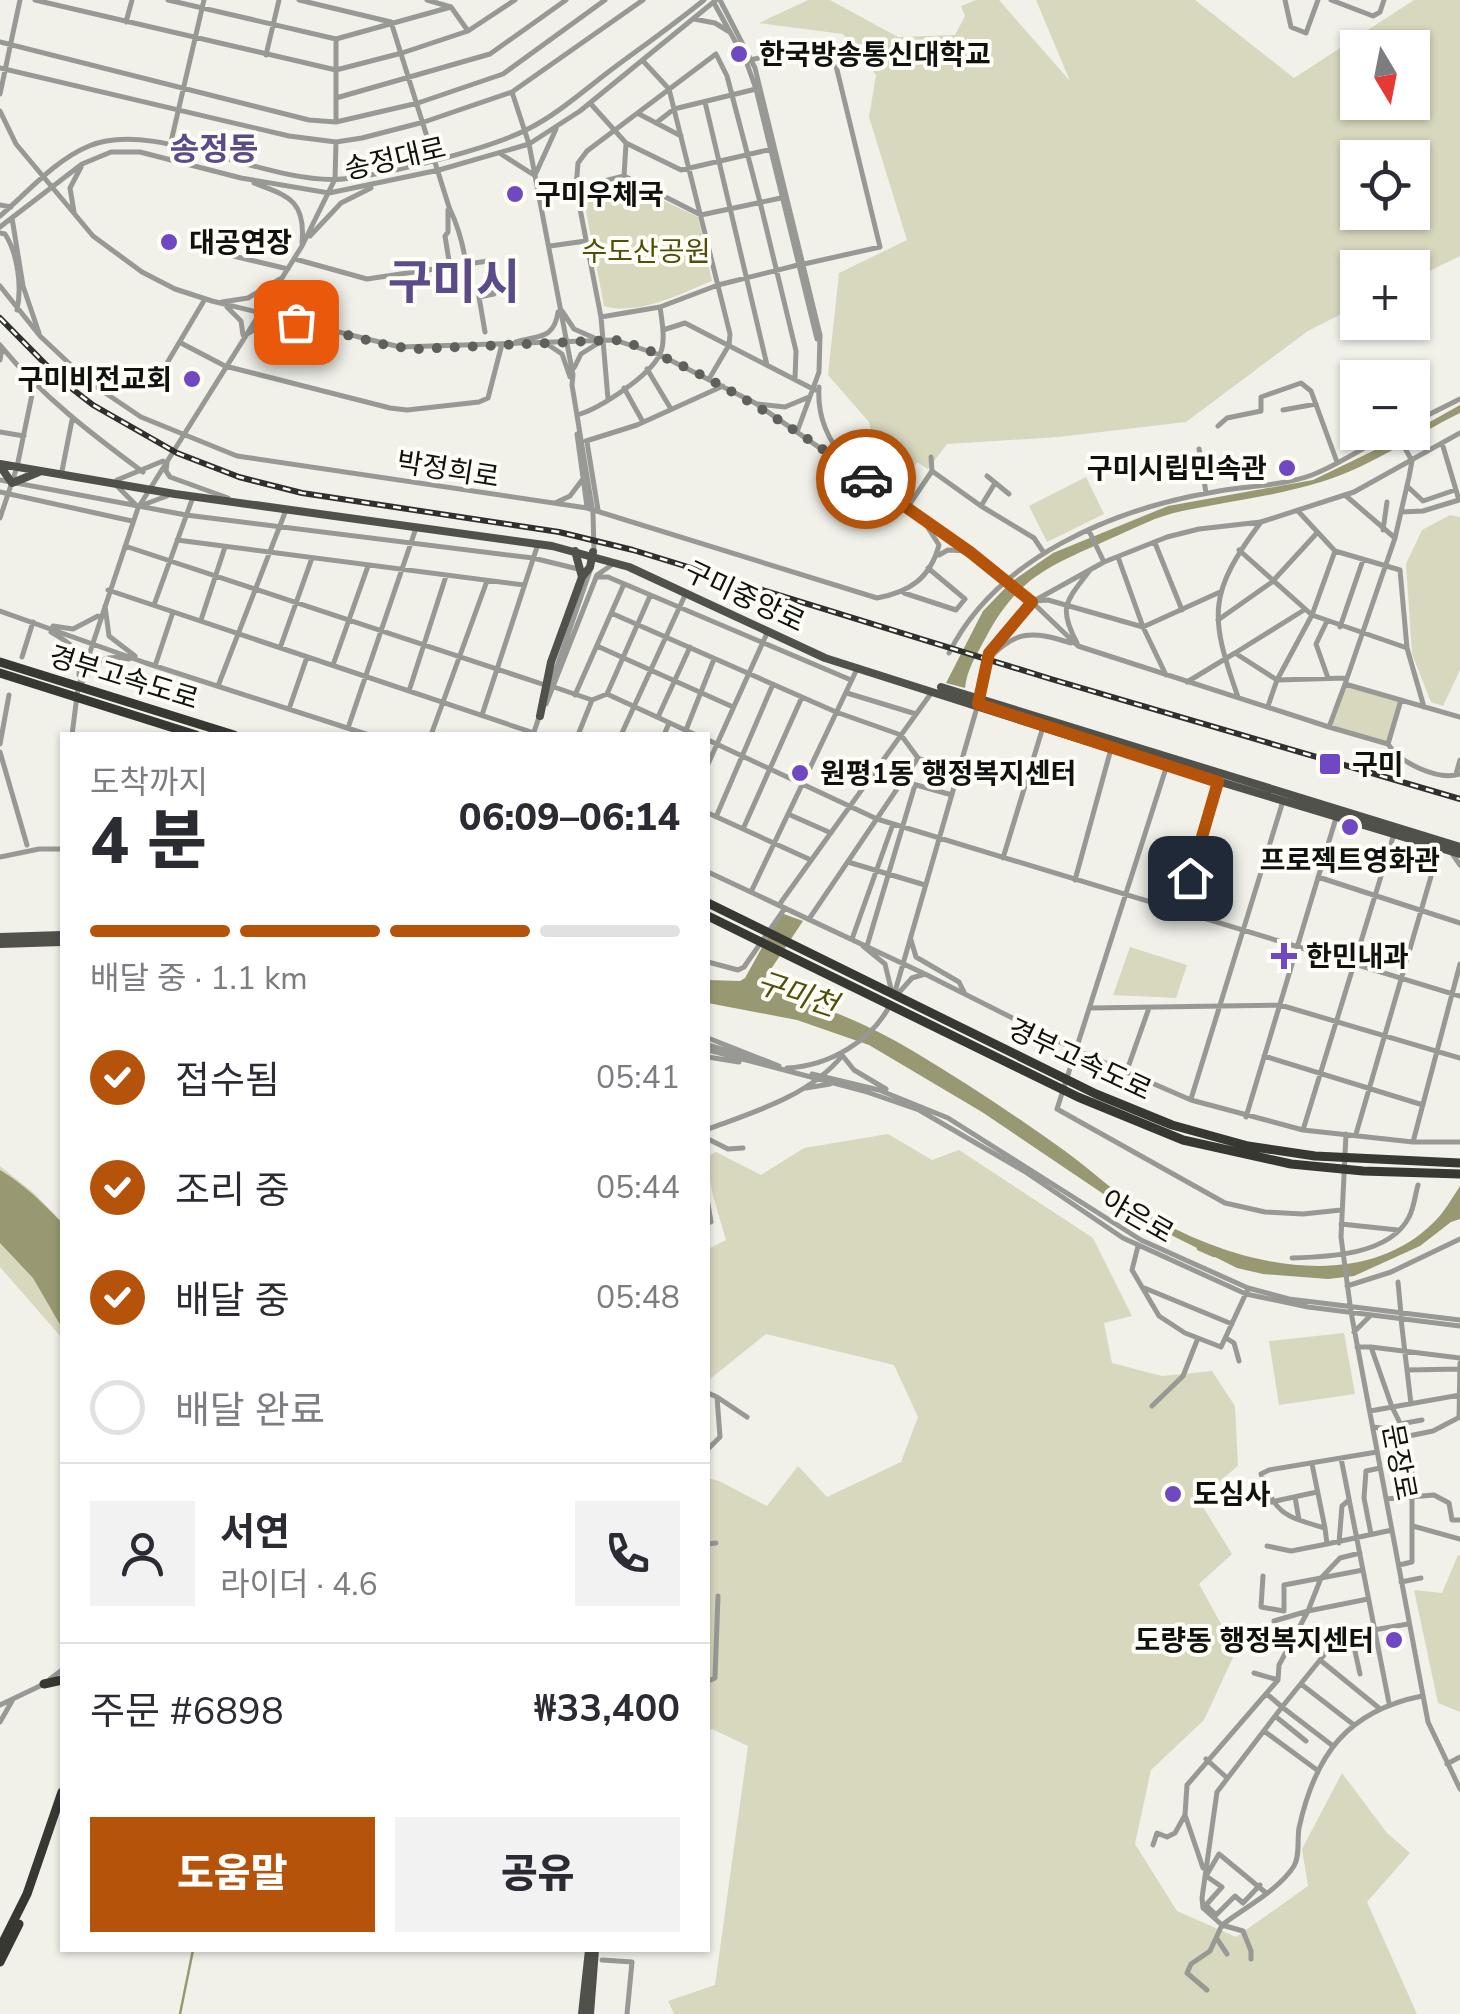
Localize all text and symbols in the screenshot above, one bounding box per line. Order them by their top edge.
north arrow [1340,30,1430,120]
map controls [1340,30,1430,450]
place label: 한국방송통신대학교 [759,36,991,74]
marker: 한국방송통신대학교 [728,43,750,65]
district label: 송정동 [170,128,258,171]
street label: 송정대로 [341,129,450,189]
button: locate [1340,140,1430,230]
place label: 구미우체국 [535,176,664,214]
marker: 구미우체국 [504,183,526,205]
place label: 대공연장 [189,224,292,262]
marker: 대공연장 [158,231,180,253]
park label: 수도산공원 [582,233,710,271]
district label: 구미시 [388,250,520,316]
button: + [1340,250,1430,340]
pin [254,280,339,365]
icon: bag [269,295,324,350]
button: − [1340,360,1430,450]
place label: 구미비전교회 [17,361,172,399]
marker: 구미비전교회 [181,368,203,390]
courier [816,429,916,529]
street label: 박정희로 [394,443,502,497]
place label: 구미시립민속관 [1087,450,1267,488]
icon: car [839,452,894,507]
marker: 구미시립민속관 [1276,457,1298,479]
street label: 구미중앙로 [678,552,811,641]
street label: 경부고속도로 [44,637,203,719]
place label: 구미 [1352,746,1404,784]
marker: 구미 [1317,751,1343,777]
place label: 원평1동 행정복지센터 [820,755,1076,793]
text: 도착까지 [90,761,208,804]
marker: 원평1동 행정복지센터 [789,762,811,784]
text: 06:09–06:14 [459,792,680,843]
text: 4 분 [90,797,207,886]
marker: 프로젝트영화관 [1339,816,1361,838]
pin [1148,836,1233,921]
place label: 프로젝트영화관 [1260,842,1440,880]
icon: home [1163,851,1218,906]
place label: 한민내과 [1306,938,1409,976]
marker: 한민내과 [1271,943,1297,969]
text: 배달 중 · 1.1 km [90,957,308,1000]
water label: 구미천 [751,962,846,1028]
street label: 경부고속도로 [1002,1010,1158,1110]
icon: check [90,1050,145,1105]
text: 접수됨 [175,1055,280,1106]
text: 05:41 [596,1056,680,1099]
icon: check [90,1160,145,1215]
text: 조리 중 [175,1165,290,1216]
text: 05:44 [596,1166,680,1209]
street label: 야은로 [1095,1181,1180,1253]
icon: check [90,1270,145,1325]
text: 배달 중 [175,1275,290,1326]
text: 05:48 [596,1276,680,1319]
text: 배달 완료 [175,1385,325,1436]
street label: 문장로 [1373,1421,1425,1504]
place label: 도심사 [1193,1476,1271,1514]
marker: 도심사 [1162,1483,1184,1505]
button: person [90,1501,195,1606]
button: phone [575,1501,680,1606]
text: 서연 [220,1507,290,1558]
text: 라이더 · 4.6 [220,1563,378,1606]
place label: 도량동 행정복지센터 [1135,1622,1374,1660]
marker: 도량동 행정복지센터 [1383,1629,1405,1651]
text: ₩33,400 [534,1683,680,1734]
text: 주문 #6898 [90,1686,284,1737]
button: 도움말 [90,1817,375,1932]
button: 공유 [395,1817,680,1932]

